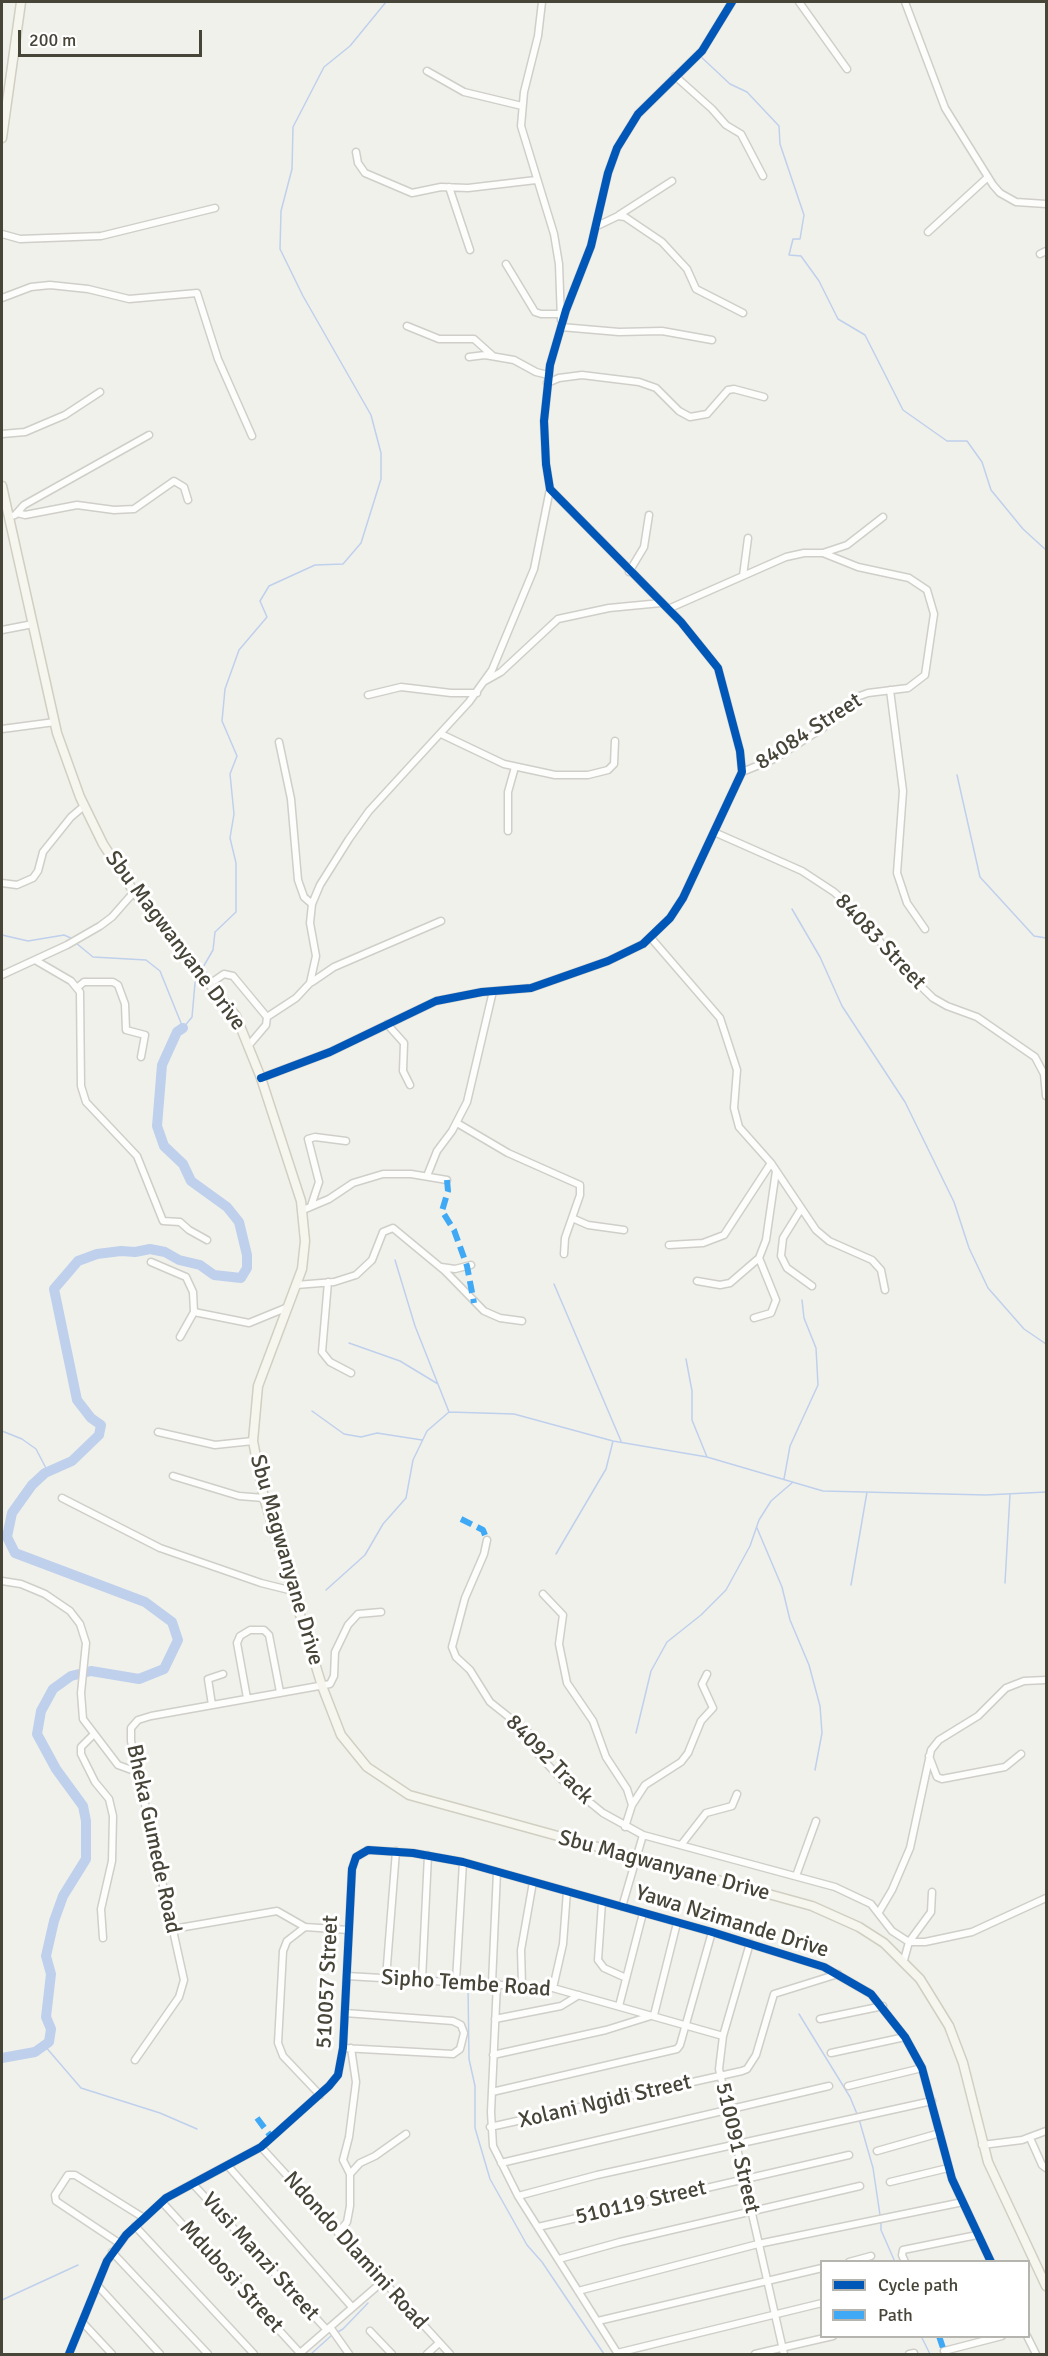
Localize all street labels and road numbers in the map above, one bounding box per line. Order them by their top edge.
street label: 84084 Street [751,688,867,776]
street label: Sbu Magwanyane Drive [99,846,251,1036]
street label: 84083 Street [829,889,931,995]
street label: Sbu Magwanyane Drive [243,1452,329,1668]
street label: 84092 Track [500,1710,598,1810]
street label: Bheka Gumede Road [120,1742,186,1936]
street label: Sbu Magwanyane Drive [555,1825,773,1907]
street label: Yawa Nzimande Drive [632,1880,832,1964]
street label: 510057 Street [311,1915,345,2049]
street label: Sipho Tembe Road [380,1965,552,2003]
street label: Xolani Ngidi Street [516,2069,694,2135]
street label: 510091 Street [709,2080,765,2216]
street label: Ndondo Dlamini Road [277,2167,433,2335]
street label: 510119 Street [573,2175,709,2231]
street label: Vusi Manzi Street [196,2187,324,2327]
street label: Mdubosi Street [174,2215,288,2339]

